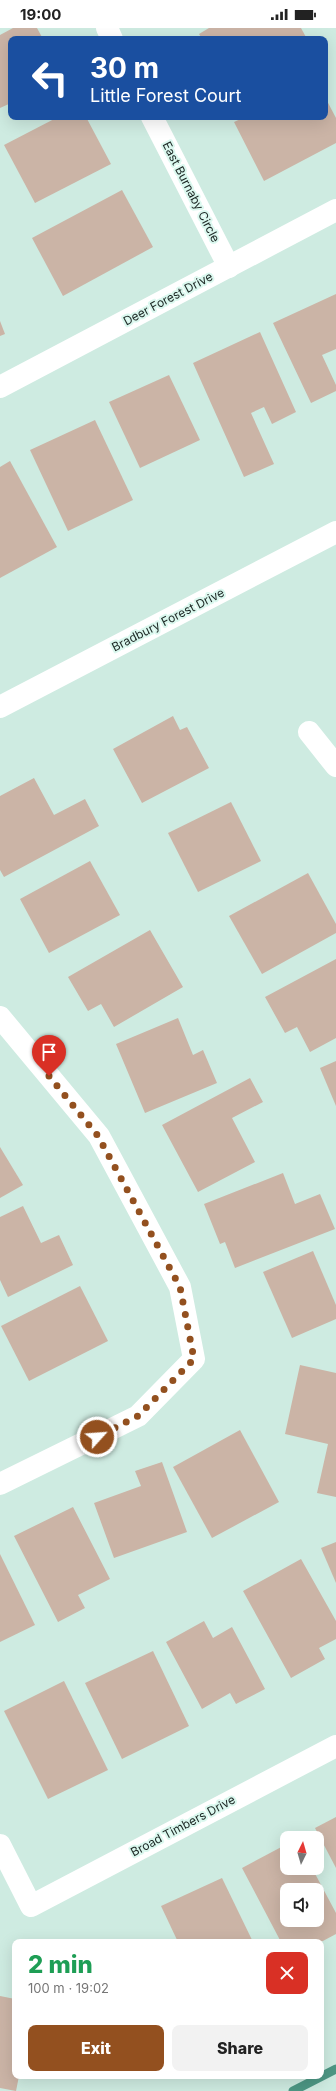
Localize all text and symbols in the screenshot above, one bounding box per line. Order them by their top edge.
text: 19:00 [20,5,61,24]
text: 30 m [90,51,159,85]
icon: left [24,52,76,104]
text: Little Forest Court [90,85,241,106]
street label: East Burnaby Circle [160,139,223,245]
street label: Deer Forest Drive [121,269,215,328]
street label: Bradbury Forest Drive [109,585,227,654]
pin [32,1035,66,1076]
icon: arrive [38,1041,60,1063]
position arrow [76,1416,118,1458]
street label: Broad Timbers Drive [128,1792,238,1860]
north arrow [280,1831,324,1875]
map controls [280,1831,324,1927]
button: sound [280,1883,324,1927]
text: 2 min [28,1950,93,1979]
button: close [266,1952,308,1994]
text: 100 m · 19:02 [28,1980,109,1996]
button: Exit [28,2025,164,2071]
button: Share [172,2025,308,2071]

